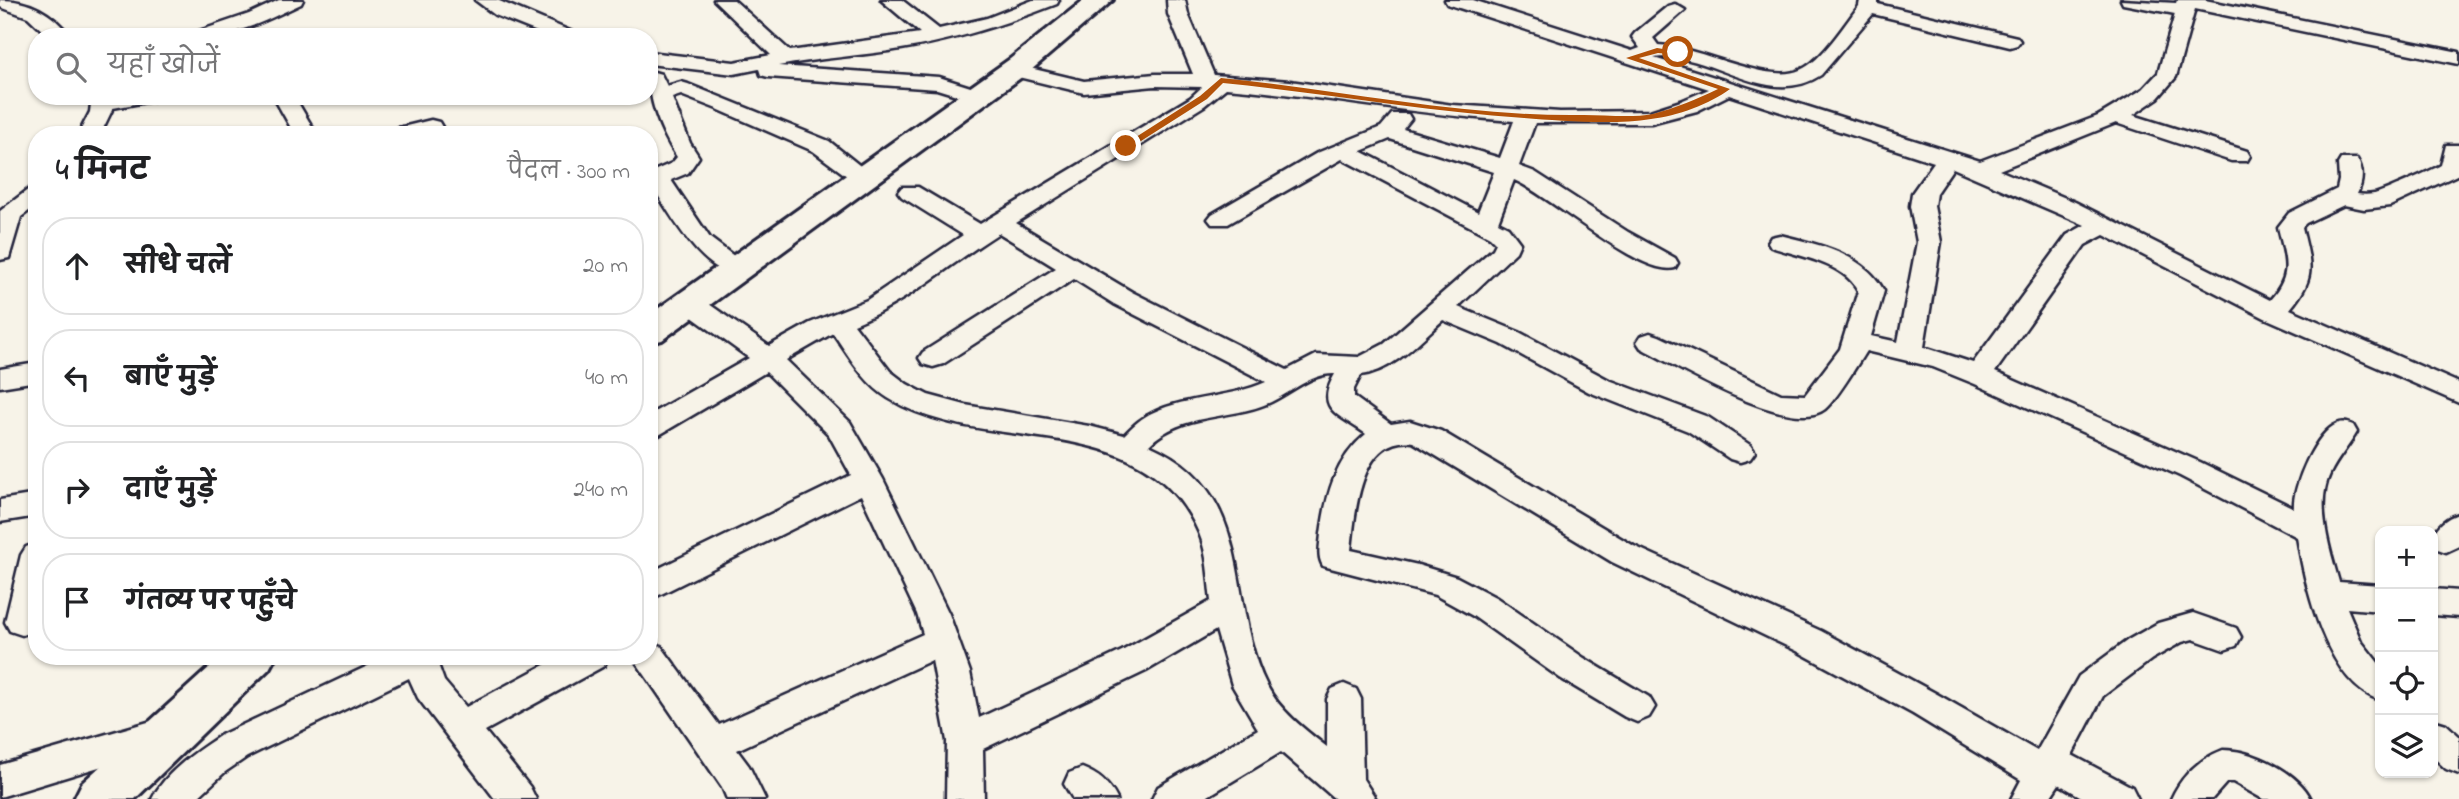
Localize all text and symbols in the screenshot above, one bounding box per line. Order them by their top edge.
search box [28,28,658,105]
route start [1662,36,1693,67]
icon: search [52,48,90,86]
text: यहाँ खोजें [108,48,220,86]
route end [1110,130,1141,161]
text: 4 मिनट [56,150,149,194]
text: पैदल · 300 m [507,156,630,189]
icon: ahead [58,247,96,285]
text: सीधे चलें [125,248,231,286]
text: 20 m [583,250,628,283]
icon: left [58,359,96,397]
text: बाएँ मुड़ें [125,360,216,398]
text: 40 m [585,362,628,395]
icon: right [58,471,96,509]
text: दाएँ मुड़ें [125,472,215,510]
text: 240 m [574,474,628,507]
map controls [2375,526,2438,778]
button: + [2375,526,2438,589]
icon: arrive [58,583,96,621]
text: गंतव्य पर पहुँचे [125,584,296,622]
button: − [2375,589,2438,652]
button: locate [2375,652,2438,715]
button: layers [2375,715,2438,778]

